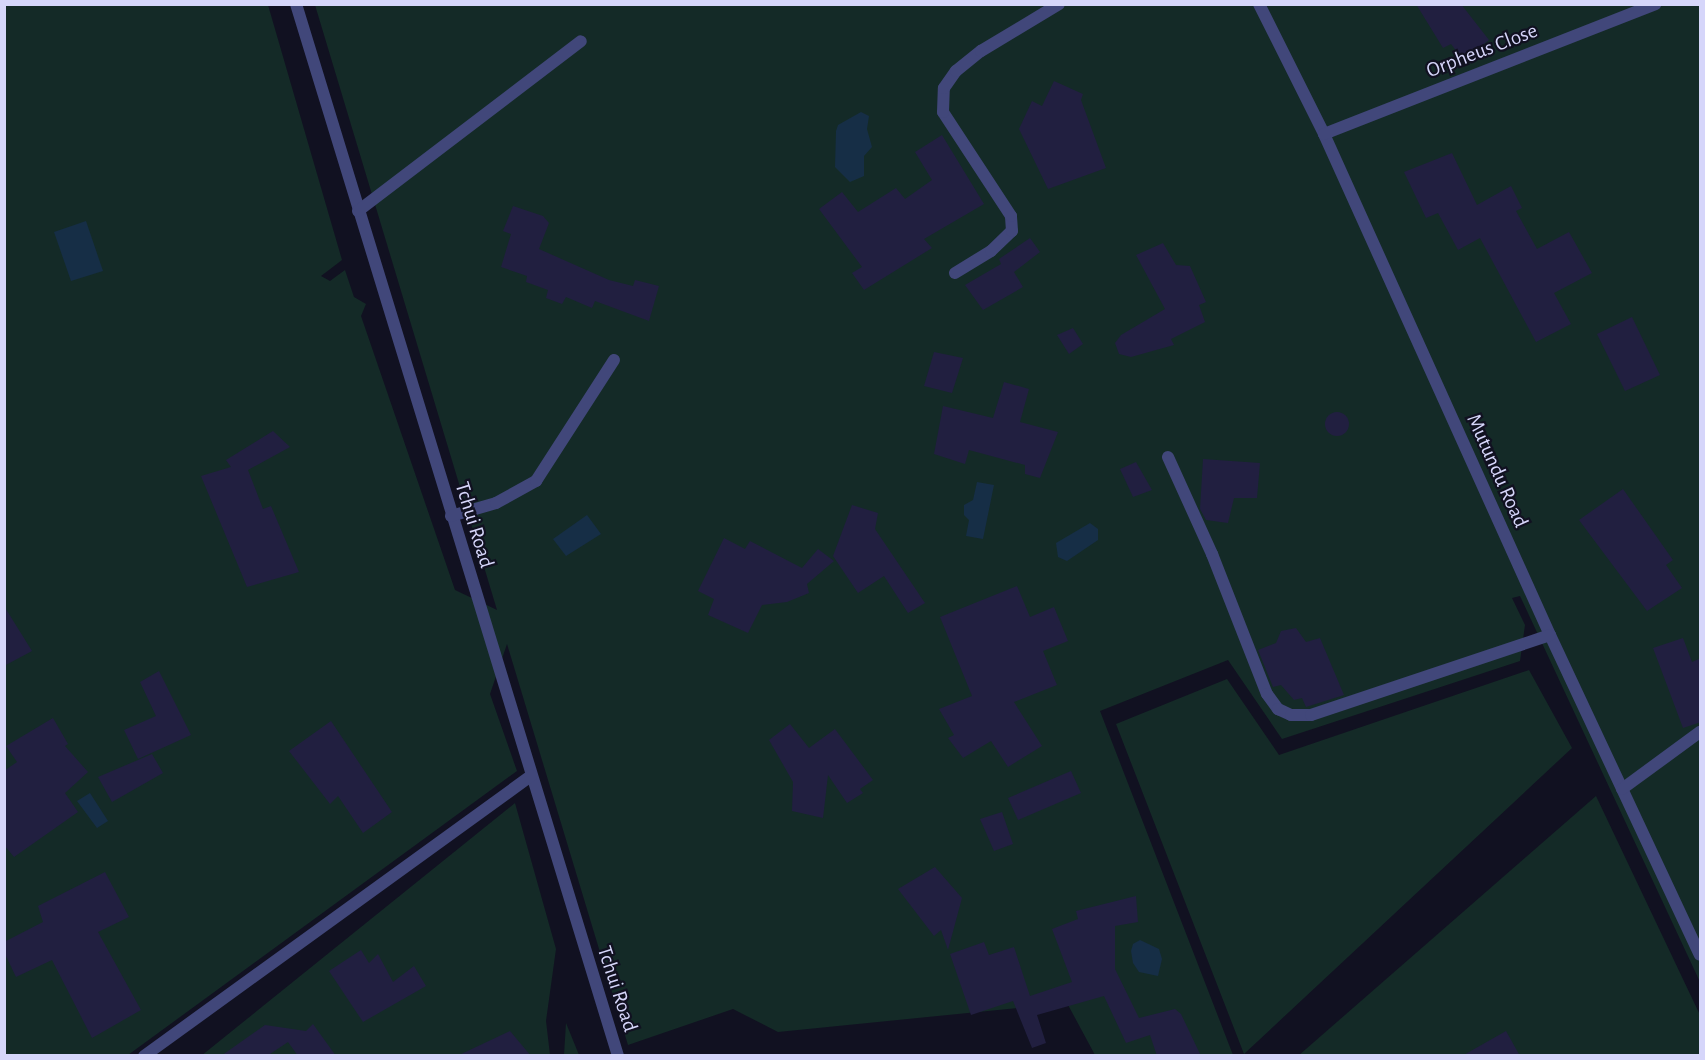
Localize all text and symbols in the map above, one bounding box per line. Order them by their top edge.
street label: Orpheus Close [1423,18,1541,84]
street label: Mutundu Road [1461,410,1533,532]
street label: Tchui Road [449,479,499,571]
street label: Tchui Road [591,943,643,1035]

